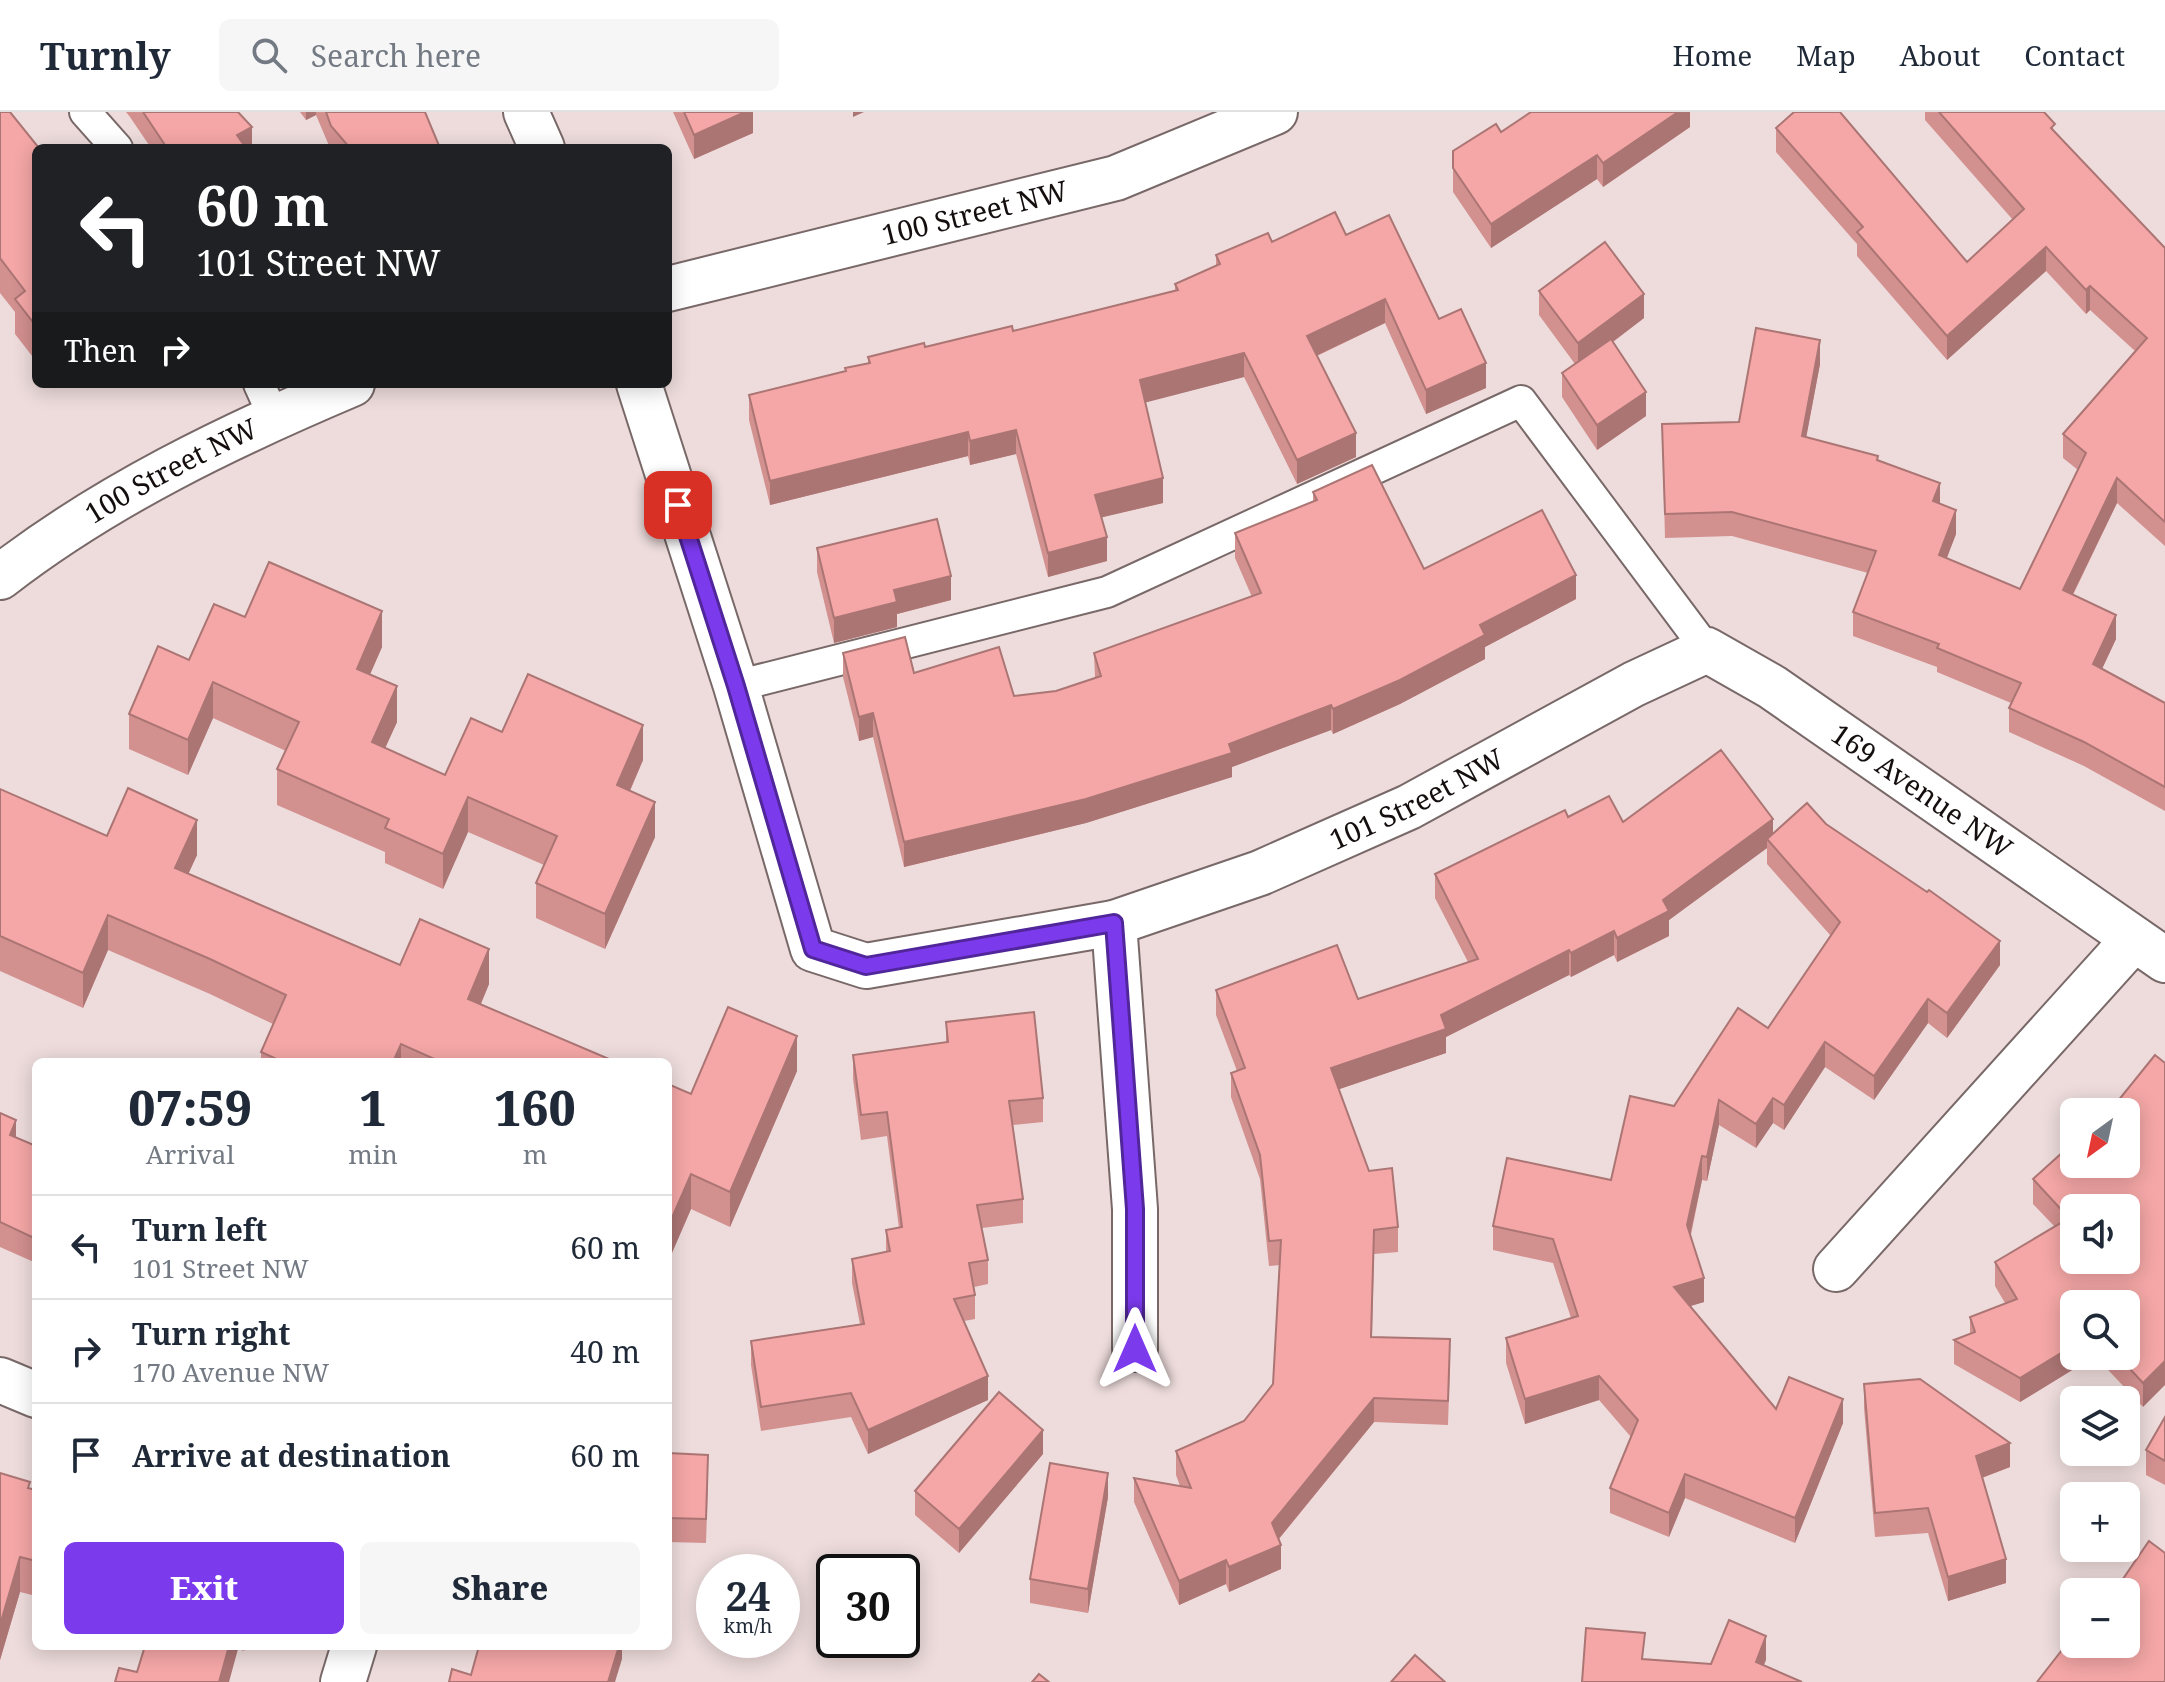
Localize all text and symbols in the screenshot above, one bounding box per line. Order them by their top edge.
search box [219,19,779,91]
text: Turnly [40,29,171,81]
icon: search [247,33,291,77]
text: Search here [311,35,481,76]
text: Home [1673,36,1752,74]
text: Map [1796,36,1856,74]
text: About [1900,36,1980,74]
text: Contact [2024,36,2125,74]
text: 60 m [196,166,329,242]
street label: 100 Street NW [878,171,1072,253]
icon: left [64,176,168,280]
text: 101 Street NW [196,238,441,287]
icon: right [153,328,197,372]
text: Then [64,330,137,371]
street label: 100 Street NW [77,408,264,532]
pin [644,471,712,539]
icon: arrive [656,483,700,527]
street label: 169 Avenue NW [1824,714,2021,867]
street label: 101 Street NW [1323,739,1511,858]
text: 07:59 [128,1075,252,1140]
text: 1 [359,1075,387,1140]
text: 160 [494,1075,576,1140]
north arrow [2060,1098,2140,1178]
map controls [2060,1098,2140,1658]
text: Arrival [146,1136,235,1172]
text: min [348,1136,398,1172]
text: m [523,1136,547,1172]
button: sound [2060,1194,2140,1274]
text: Turn left [132,1209,267,1250]
icon: left [64,1225,108,1269]
text: 60 m [570,1227,640,1268]
text: 101 Street NW [132,1250,309,1286]
button: search [2060,1290,2140,1370]
position arrow [1093,1307,1177,1391]
text: Turn right [132,1313,290,1354]
icon: right [64,1329,108,1373]
text: 40 m [570,1331,640,1372]
text: 170 Avenue NW [132,1354,329,1390]
button: layers [2060,1386,2140,1466]
icon: arrive [64,1433,108,1477]
text: Arrive at destination [132,1435,451,1476]
text: 60 m [570,1435,640,1476]
button: + [2060,1482,2140,1562]
button: Exit [64,1542,344,1634]
button: Share [360,1542,640,1634]
speed limit sign: 30 [816,1554,920,1658]
text: 24 [725,1568,771,1623]
button: − [2060,1578,2140,1658]
text: km/h [723,1612,773,1639]

